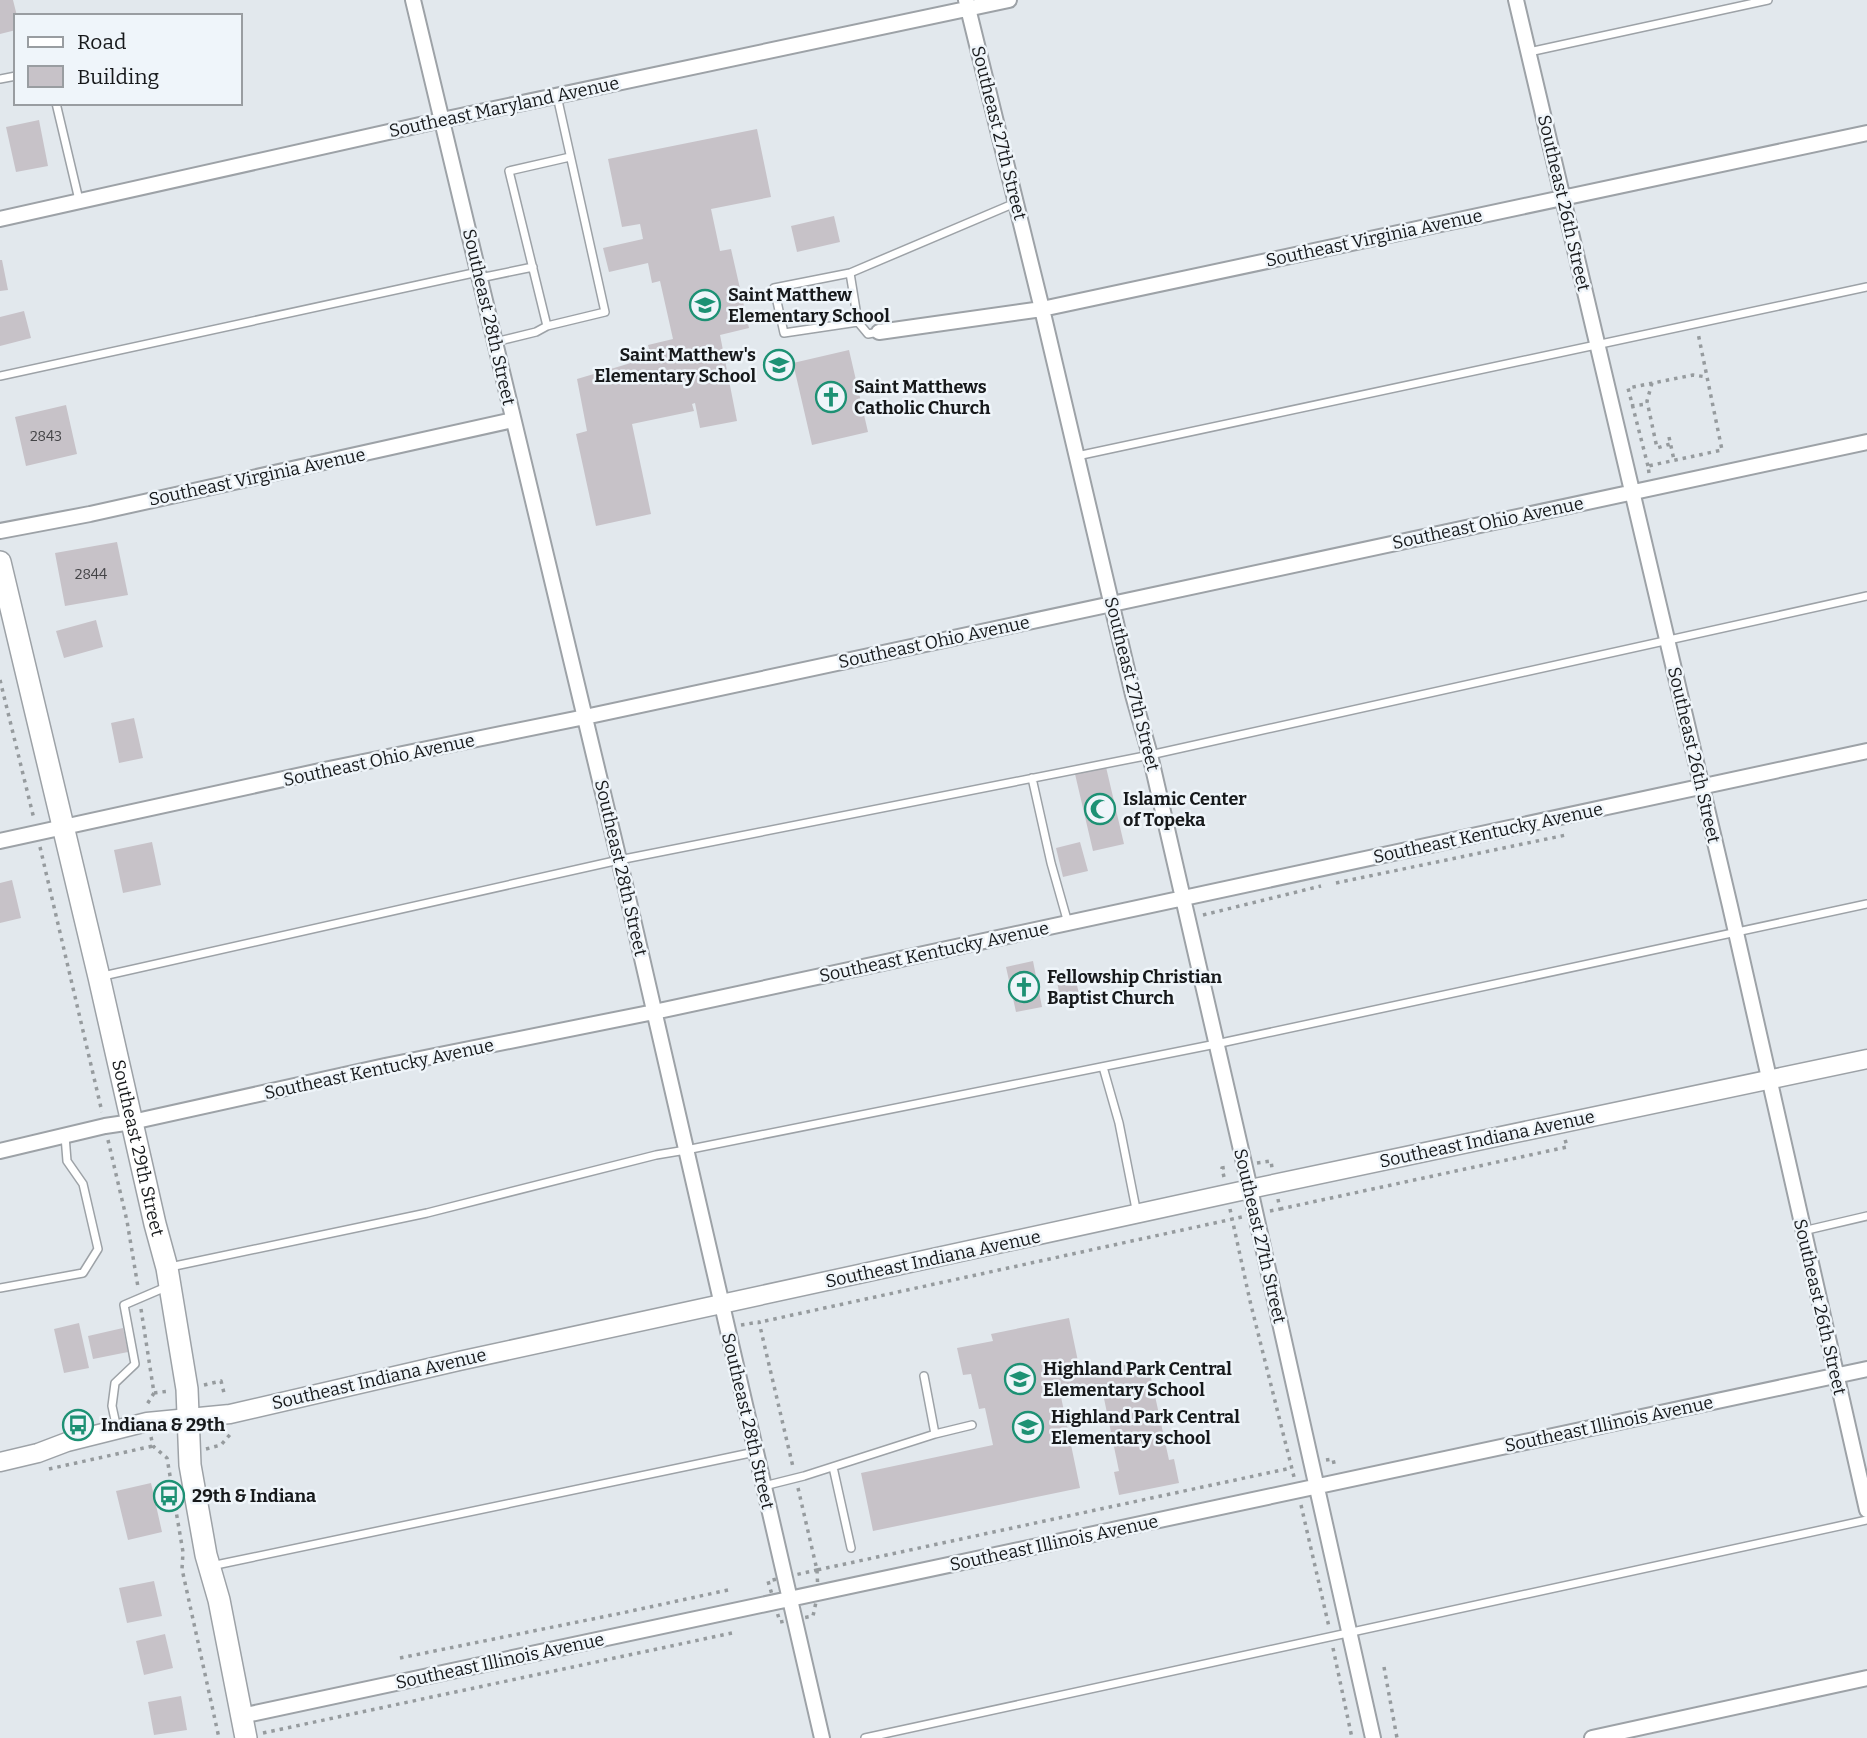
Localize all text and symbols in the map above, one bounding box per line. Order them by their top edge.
legend [14,14,242,105]
text: Road [77,29,126,55]
street label: Southeast 27th Street [967,44,1031,223]
text: Building [77,64,160,90]
street label: Southeast Maryland Avenue [387,72,621,142]
street label: Southeast 26th Street [1533,113,1595,294]
street label: Southeast Virginia Avenue [1264,204,1484,272]
street label: Southeast 28th Street [458,227,520,408]
place label: Saint Matthew Elementary School [728,284,890,327]
school or university icon: Saint Matthew Elementary School [688,288,722,322]
place label: Saint Matthew's Elementary School [594,344,756,387]
school or university icon: Saint Matthew's Elementary School [762,348,796,382]
place label: Saint Matthews Catholic Church [854,376,991,419]
church icon: Saint Matthews Catholic Church [814,380,848,414]
house number: 2843 [30,428,62,445]
street label: Southeast Virginia Avenue [147,443,367,511]
street label: Southeast Ohio Avenue [1390,492,1586,554]
house number: 2844 [75,566,107,583]
street label: Southeast 27th Street [1100,595,1164,774]
street label: Southeast Ohio Avenue [836,611,1032,673]
street label: Southeast 26th Street [1663,665,1725,846]
street label: Southeast Ohio Avenue [281,729,477,791]
street label: Southeast 28th Street [590,778,652,959]
place label: Islamic Center of Topeka [1123,788,1247,831]
mosque icon: Islamic Center of Topeka [1083,792,1117,826]
street label: Southeast Kentucky Avenue [1371,798,1605,868]
street label: Southeast Kentucky Avenue [817,917,1051,987]
place label: Fellowship Christian Baptist Church [1047,966,1222,1009]
church icon: Fellowship Christian Baptist Church [1007,970,1041,1004]
street label: Southeast Kentucky Avenue [262,1034,496,1104]
street label: Southeast 29th Street [107,1058,169,1239]
street label: Southeast Indiana Avenue [1377,1105,1597,1173]
street label: Southeast 27th Street [1229,1147,1291,1326]
street label: Southeast 26th Street [1789,1217,1851,1398]
street label: Southeast Indiana Avenue [823,1225,1043,1293]
street label: Southeast 28th Street [717,1331,779,1512]
street label: Southeast Indiana Avenue [270,1344,488,1414]
place label: Highland Park Central Elementary School [1043,1358,1232,1401]
school or university icon: Highland Park Central Elementary School [1003,1362,1037,1396]
street label: Southeast Illinois Avenue [1503,1391,1715,1457]
place label: Highland Park Central Elementary school [1051,1406,1240,1449]
bus stop icon: Indiana & 29th [61,1408,95,1442]
school or university icon: Highland Park Central Elementary school [1011,1410,1045,1444]
place label: Indiana & 29th [101,1414,226,1436]
bus stop icon: 29th & Indiana [152,1479,186,1513]
place label: 29th & Indiana [192,1485,316,1507]
street label: Southeast Illinois Avenue [948,1510,1160,1576]
street label: Southeast Illinois Avenue [394,1628,606,1694]

